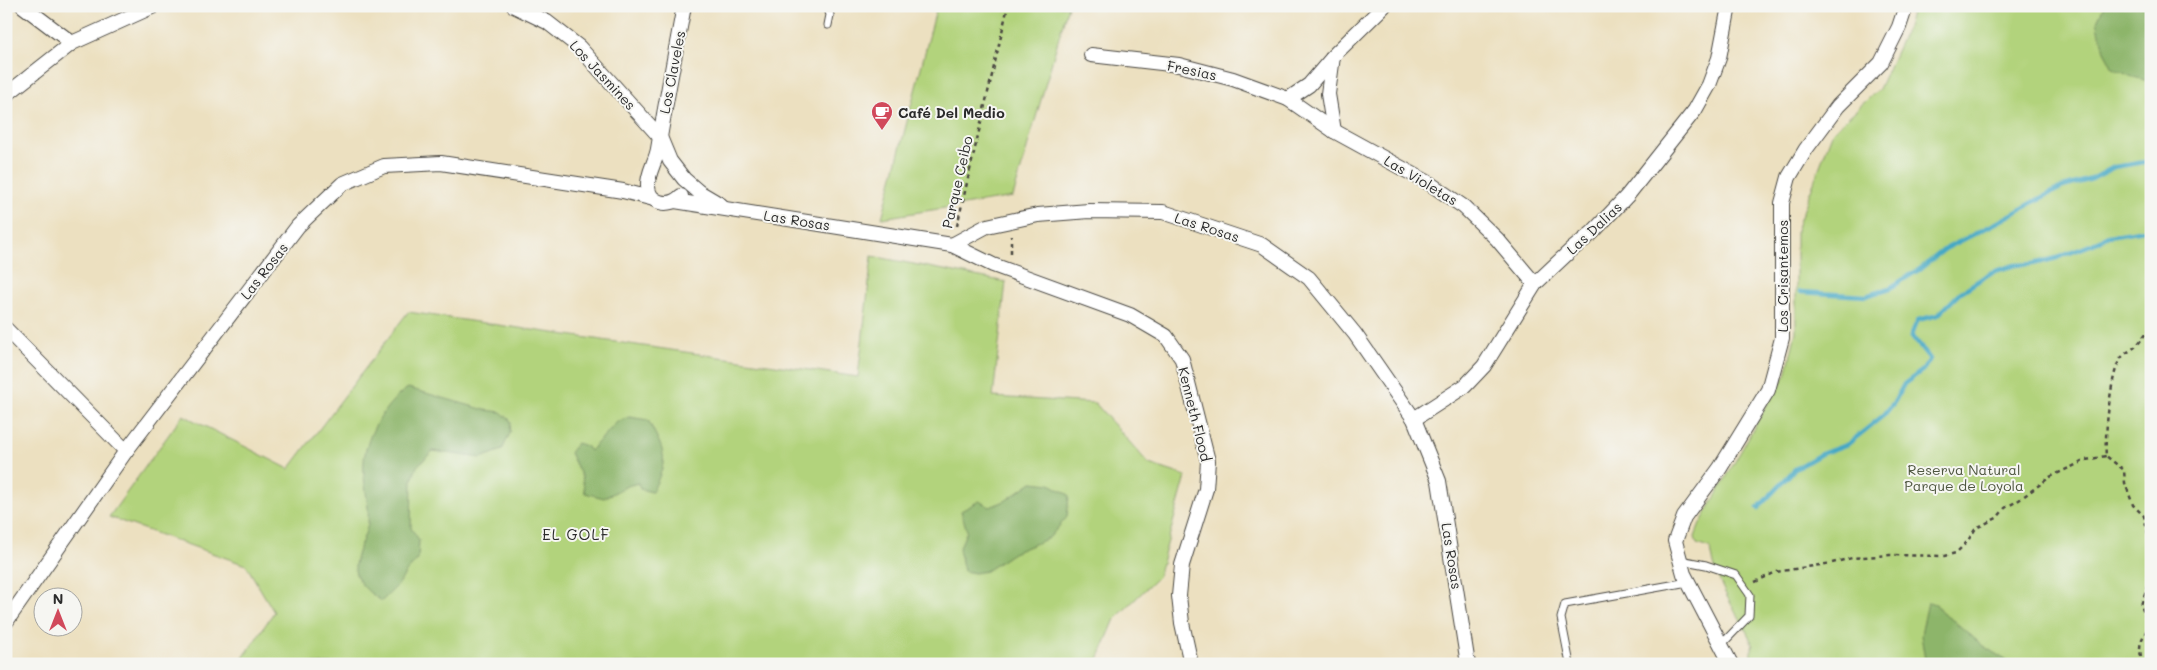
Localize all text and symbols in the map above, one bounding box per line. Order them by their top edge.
street label: Los Claveles [655,29,689,115]
street label: Los Jasmines [566,36,640,114]
street label: Fresias [1166,55,1218,85]
cafe icon: Café Del Medio [870,100,894,131]
place label: Café Del Medio [898,103,1005,122]
street label: Parque Ceibo [937,134,977,230]
street label: Las Violetas [1381,151,1461,209]
street label: Las Dalias [1562,198,1626,258]
street label: Las Rosas [762,205,832,235]
street label: Las Rosas [1172,208,1242,246]
street label: Los Crisantemos [1773,220,1792,332]
street label: Las Rosas [236,239,292,303]
street label: Kenneth Flood [1174,365,1216,463]
park label: Reserva Natural Parque de Loyola [1904,460,2024,495]
street label: Las Rosas [1437,521,1467,591]
district label: EL GOLF [542,524,610,544]
north arrow [32,588,82,638]
text: N [53,589,63,608]

